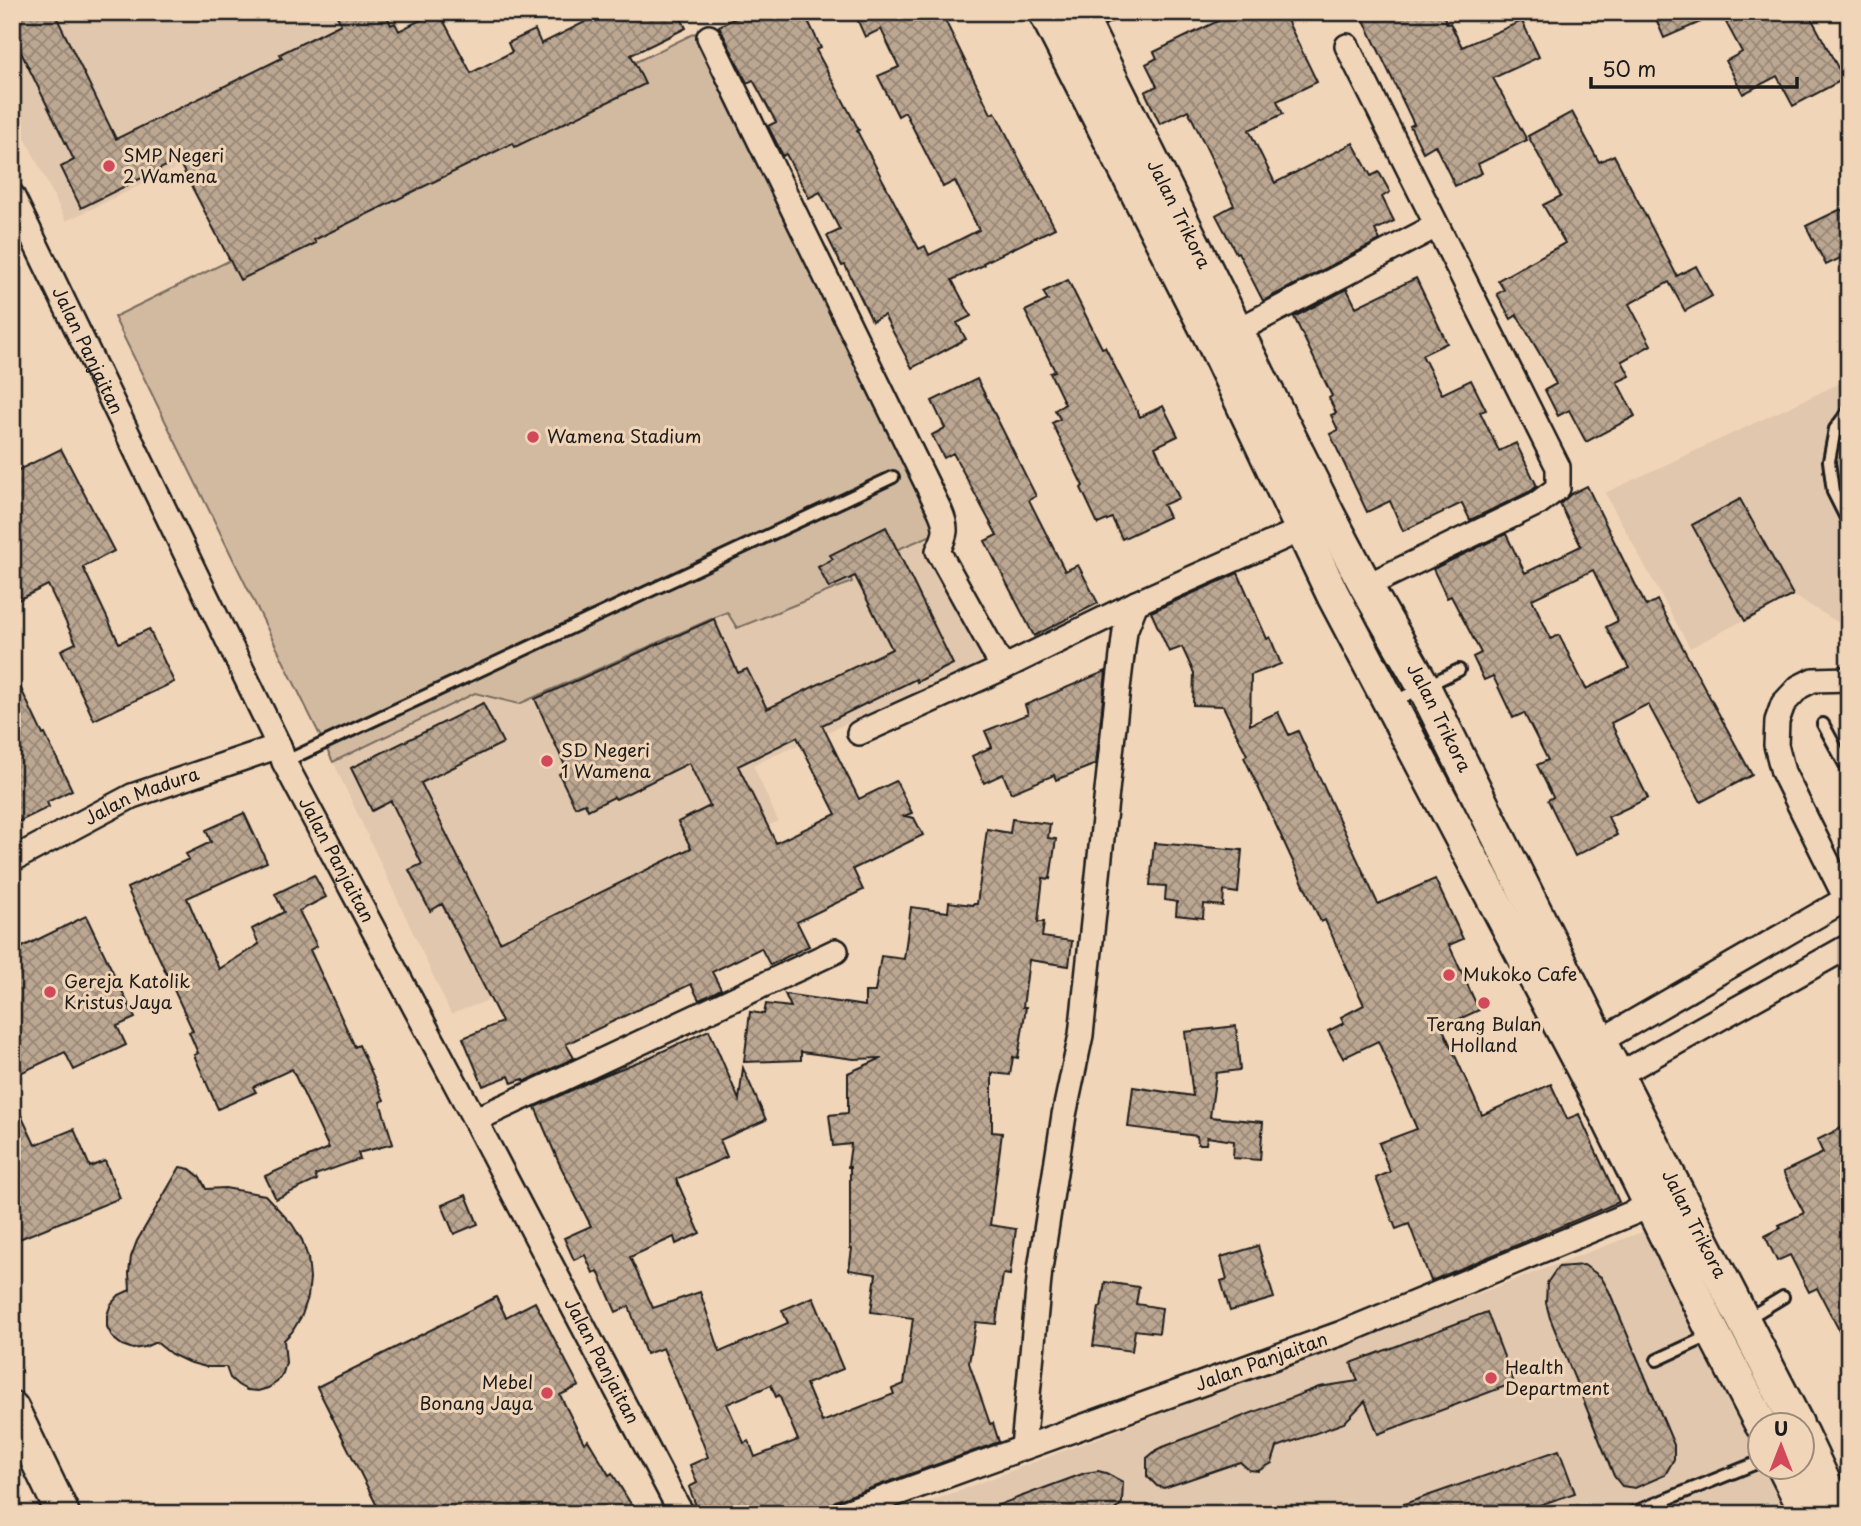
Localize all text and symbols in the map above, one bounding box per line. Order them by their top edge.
scale bar [1591,46,1798,90]
text: 50 m [1602,52,1656,84]
place label: SMP Negeri 2 Wamena [123,141,224,189]
street label: Jalan Trikora [1141,154,1219,274]
marker: SMP Negeri 2 Wamena [101,158,117,174]
street label: Jalan Panjaitan [46,282,131,418]
place label: Wamena Stadium [547,422,702,449]
marker: Wamena Stadium [525,429,541,445]
street label: Jalan Trikora [1401,658,1479,777]
place label: SD Negeri 1 Wamena [561,736,651,784]
marker: SD Negeri 1 Wamena [539,753,555,769]
street label: Jalan Madura [79,759,202,831]
street label: Jalan Panjaitan [293,792,382,927]
place label: Mukoko Cafe [1463,960,1577,987]
place label: Gereja Katolik Kristus Jaya [64,967,190,1015]
marker: Mukoko Cafe [1441,967,1457,983]
marker: Gereja Katolik Kristus Jaya [42,984,58,1000]
marker: Terang Bulan Holland [1476,995,1492,1011]
place label: Terang Bulan Holland [1426,1010,1542,1058]
street label: Jalan Trikora [1656,1164,1735,1283]
street label: Jalan Panjaitan [559,1293,647,1428]
street label: Jalan Panjaitan [1191,1324,1331,1397]
place label: Health Department [1505,1353,1610,1401]
place label: Mebel Bonang Jaya [419,1368,534,1416]
marker: Health Department [1483,1370,1499,1386]
marker: Mebel Bonang Jaya [539,1385,555,1401]
north arrow [1745,1410,1815,1480]
text: U [1774,1414,1788,1442]

